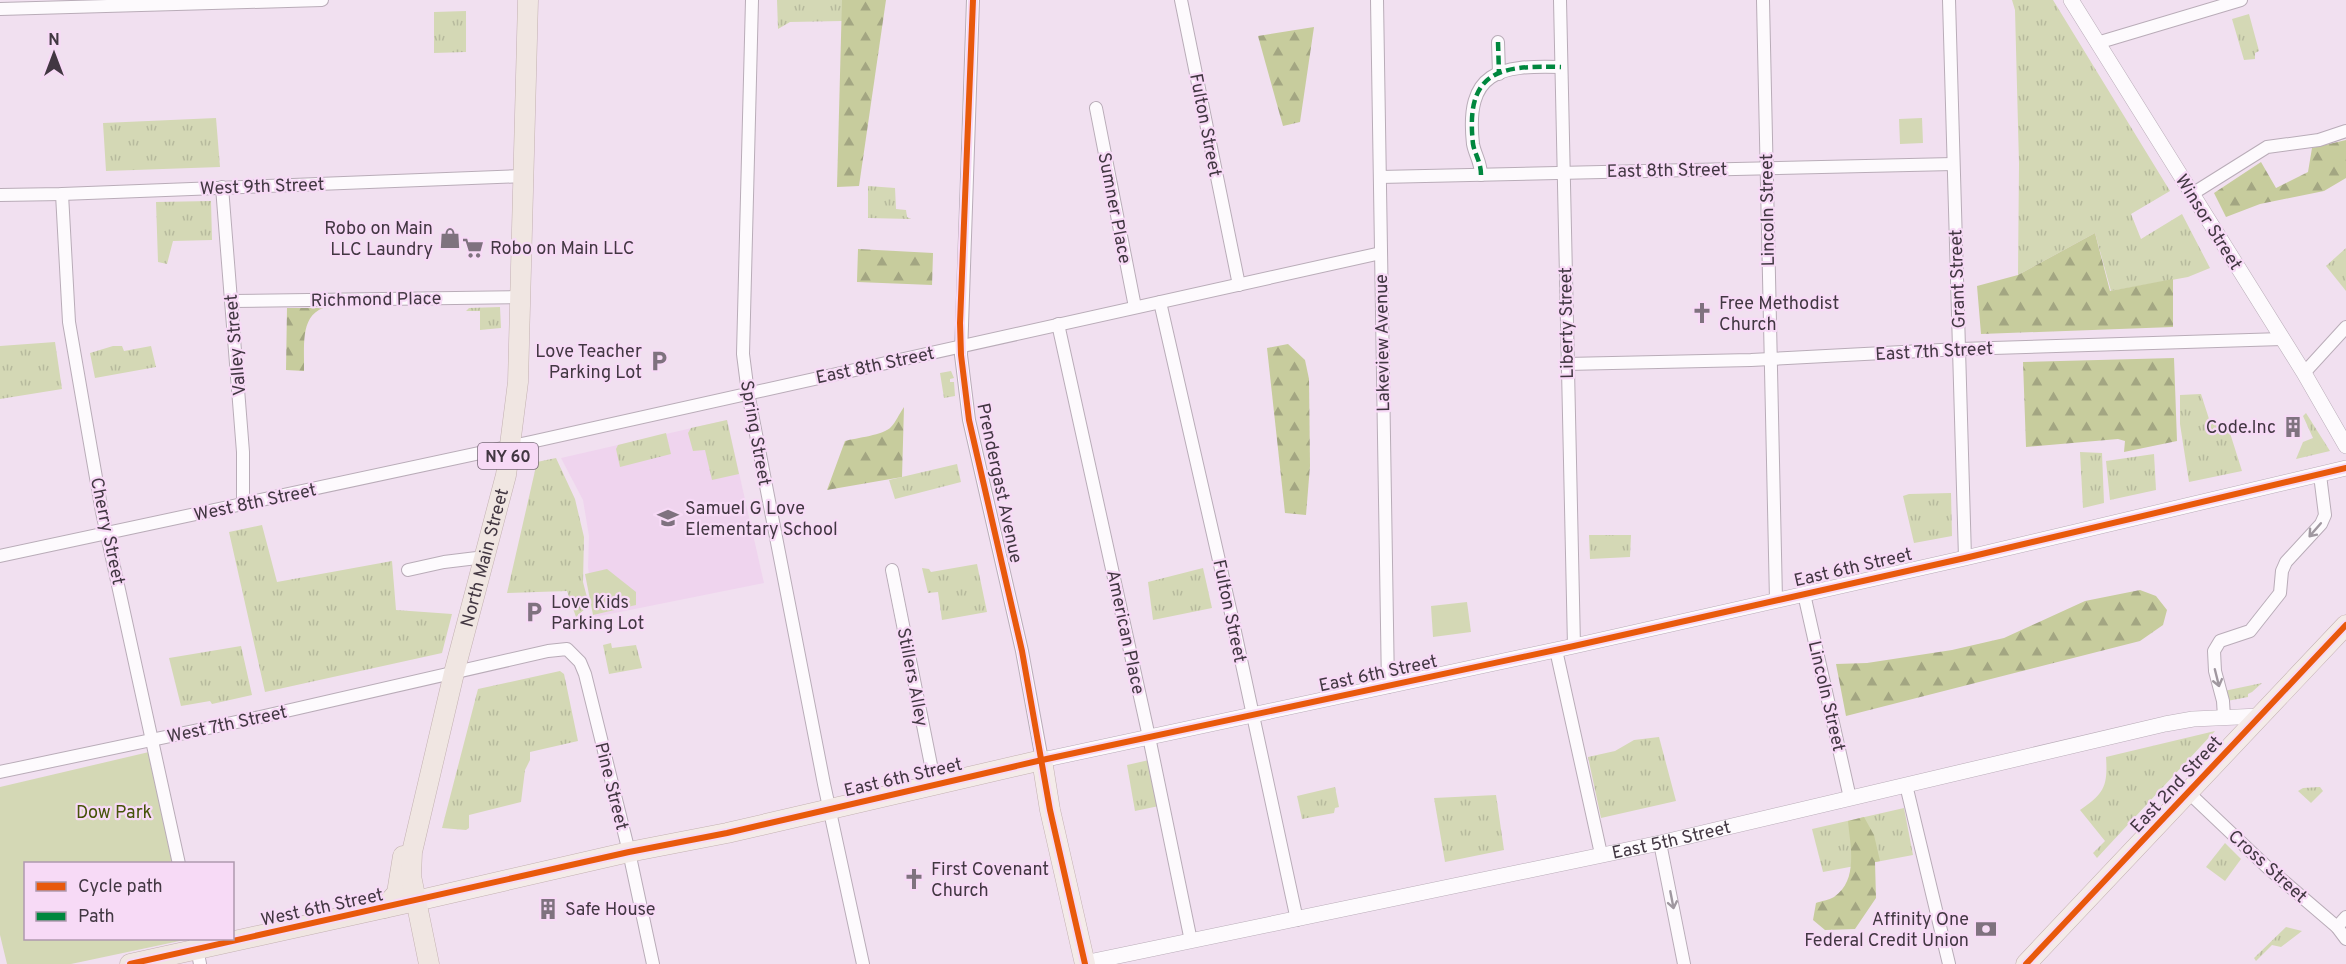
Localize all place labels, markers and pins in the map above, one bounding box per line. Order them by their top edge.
place label: Robo on Main LLC Laundry [324,218,433,262]
shop icon: Robo on Main LLC Laundry [438,226,462,250]
supermarket icon: Robo on Main LLC [461,236,485,260]
place label: Robo on Main LLC [490,238,634,261]
place label: Free Methodist Church [1719,293,1839,337]
church icon: Free Methodist Church [1690,301,1714,325]
place label: Love Teacher Parking Lot [535,341,642,385]
parking icon: Love Teacher Parking Lot [647,349,671,373]
building icon: Code.Inc [2281,415,2305,439]
place label: Code.Inc [2206,417,2276,440]
place label: Samuel G Love Elementary School [685,498,838,542]
school or university icon: Samuel G Love Elementary School [656,506,680,530]
place label: Love Kids Parking Lot [551,592,644,636]
parking icon: Love Kids Parking Lot [522,600,546,624]
place label: First Covenant Church [931,859,1049,903]
church icon: First Covenant Church [902,867,926,891]
building icon: Safe House [536,897,560,921]
place label: Safe House [565,899,655,922]
place label: Affinity One Federal Credit Union [1804,909,1969,953]
bank icon: Affinity One Federal Credit Union [1974,917,1998,941]

